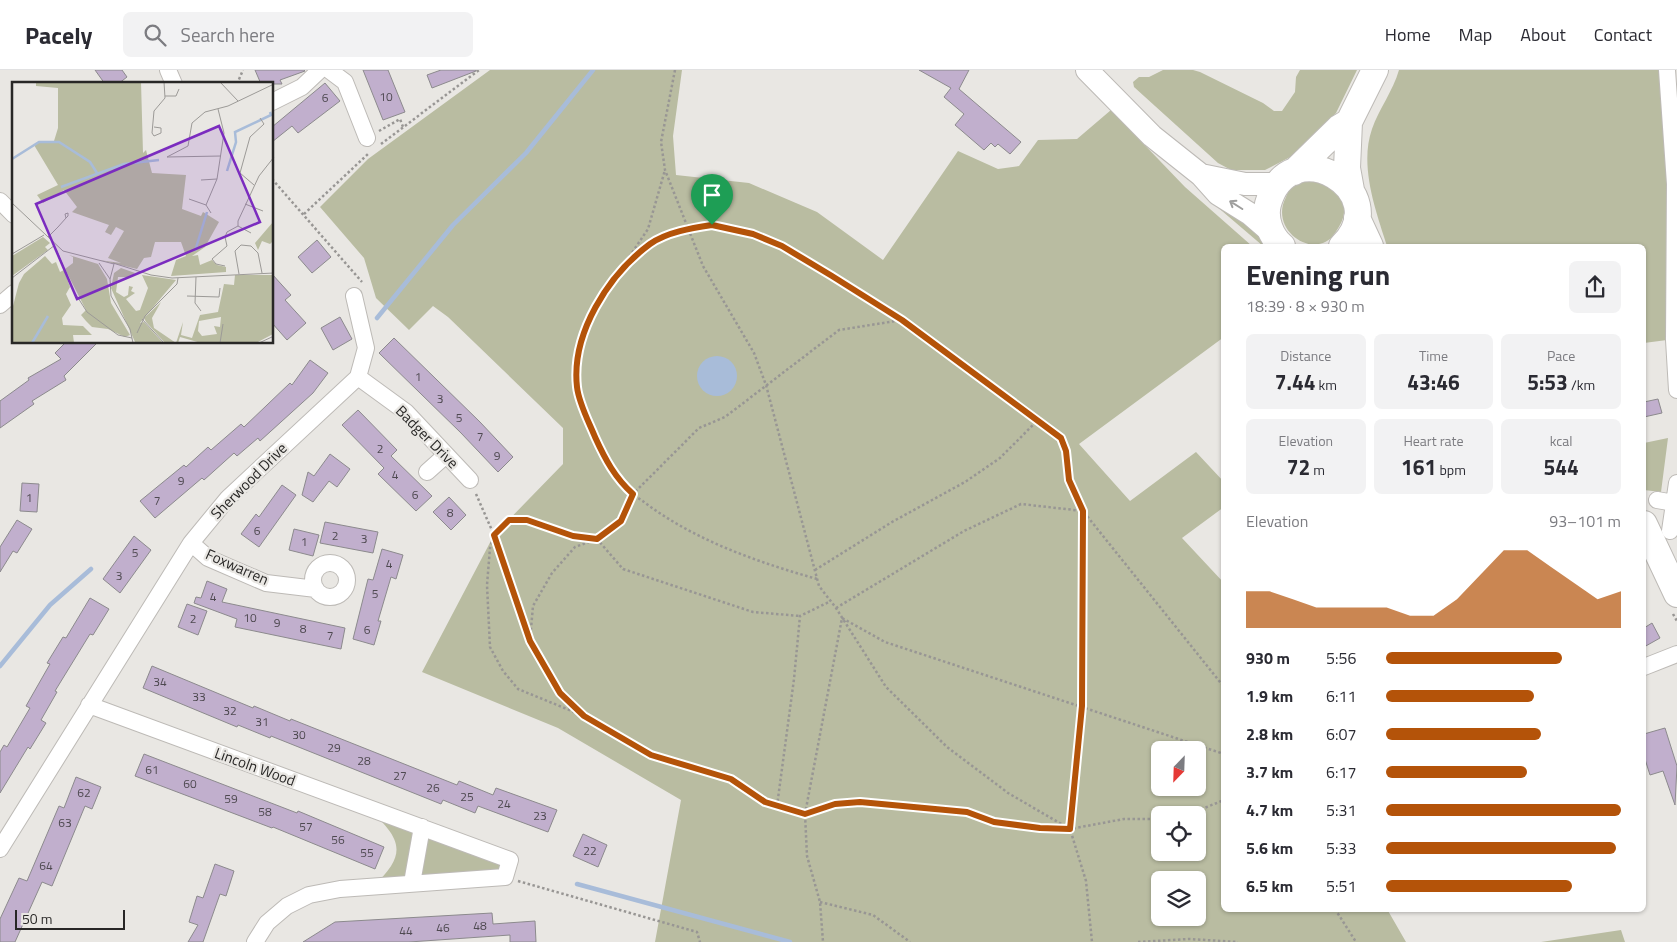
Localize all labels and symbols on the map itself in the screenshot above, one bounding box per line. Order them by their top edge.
inset map [12,82,274,344]
house number: 10 [379,87,393,106]
house number: 6 [322,88,329,107]
pin [691,174,733,225]
one-way arrow [1229,200,1243,210]
house number: 1 [415,367,421,386]
house number: 3 [437,389,443,408]
street label: Badger Drive [390,400,464,474]
house number: 5 [456,408,463,427]
house number: 7 [477,427,483,446]
street label: Sherwood Drive [205,437,292,524]
house number: 2 [377,439,383,458]
house number: 9 [494,446,501,465]
house number: 4 [392,465,399,484]
house number: 9 [178,471,185,490]
house number: 6 [412,485,419,504]
house number: 1 [26,488,32,507]
house number: 7 [154,491,160,510]
house number: 8 [447,503,454,522]
house number: 6 [254,521,261,540]
house number: 2 [332,526,338,545]
house number: 3 [361,529,367,548]
house number: 1 [301,532,307,551]
street label: Foxwarren [202,542,272,591]
house number: 5 [132,543,139,562]
house number: 4 [386,554,393,573]
house number: 3 [116,566,122,585]
house number: 5 [372,584,379,603]
house number: 4 [210,587,217,606]
house number: 10 [243,608,257,627]
house number: 2 [190,609,196,628]
house number: 9 [274,613,281,632]
house number: 8 [300,619,307,638]
house number: 6 [364,620,371,639]
house number: 7 [327,626,333,645]
house number: 34 [153,672,167,691]
house number: 33 [192,687,206,706]
house number: 32 [223,701,237,720]
house number: 31 [255,712,269,731]
house number: 30 [292,725,306,744]
house number: 29 [327,738,341,757]
street label: Lincoln Wood [212,741,299,792]
north arrow [1151,741,1206,796]
house number: 28 [357,751,371,770]
house number: 61 [145,760,159,779]
house number: 27 [393,766,407,785]
house number: 60 [183,774,197,793]
house number: 26 [426,778,440,797]
house number: 62 [77,783,91,802]
house number: 25 [460,787,474,806]
house number: 59 [224,789,238,808]
house number: 24 [497,794,511,813]
house number: 58 [258,802,272,821]
house number: 23 [533,806,547,825]
house number: 63 [58,813,72,832]
house number: 57 [299,817,313,836]
house number: 56 [331,830,345,849]
house number: 22 [583,841,597,860]
house number: 55 [360,843,374,862]
house number: 64 [39,856,53,875]
scale bar [15,907,125,930]
house number: 48 [473,916,487,935]
house number: 46 [436,918,450,937]
house number: 44 [399,921,413,940]

